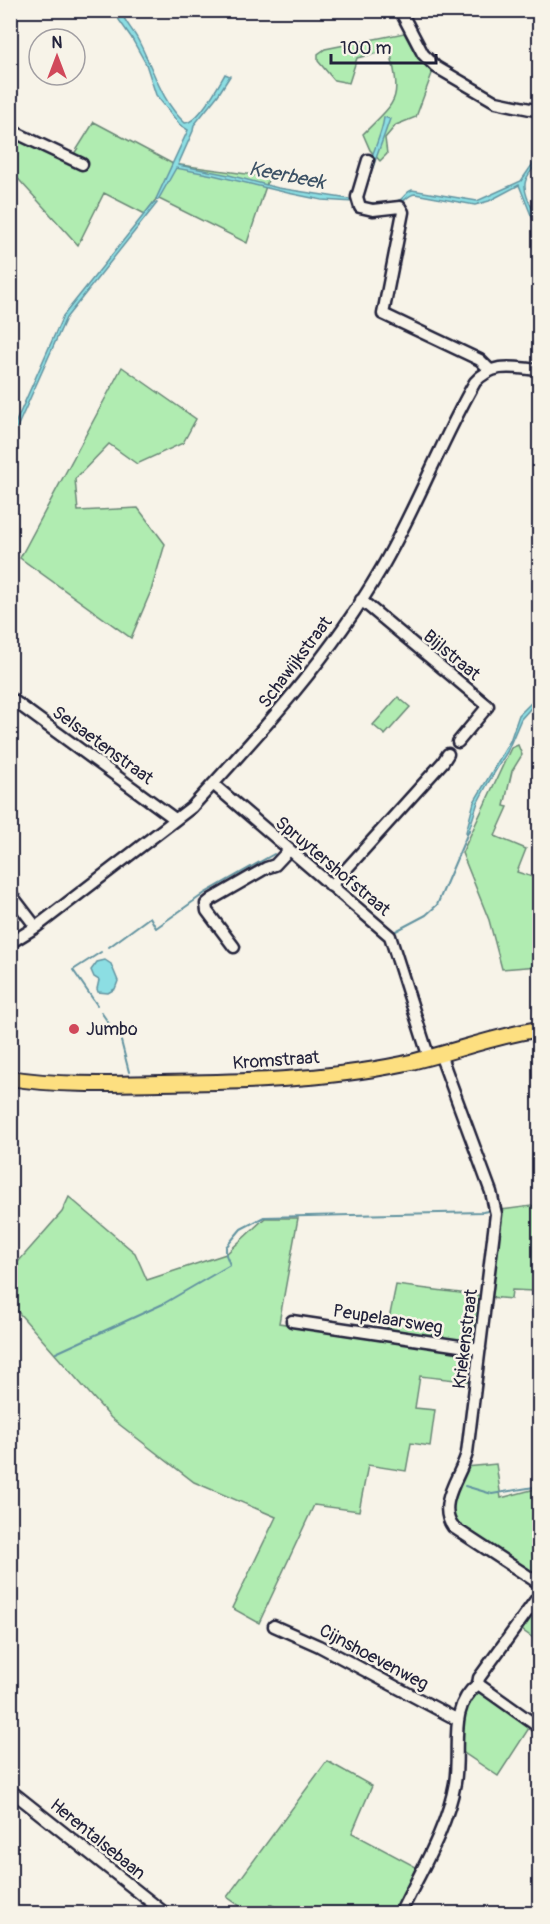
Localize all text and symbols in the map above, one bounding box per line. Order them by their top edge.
north arrow [27,27,87,87]
scale bar [331,27,436,65]
text: N [52,33,63,53]
text: 100 m [340,37,392,60]
water label: Keerbeek [247,156,329,195]
street label: Schawijkstraat [253,611,338,713]
street label: Bijlstraat [418,625,485,686]
street label: Selsaetenstraat [48,701,158,790]
street label: Spruytershofstraat [270,811,396,922]
place label: Jumbo [86,1018,138,1041]
marker: Jumbo [67,1022,81,1036]
street label: Kromstraat [232,1046,321,1075]
street label: Kriekenstraat [448,1287,483,1390]
street label: Peupelaarsweg [331,1299,444,1340]
street label: Cijnshoevenweg [315,1619,432,1696]
street label: Herentalsebaan [45,1794,150,1885]

